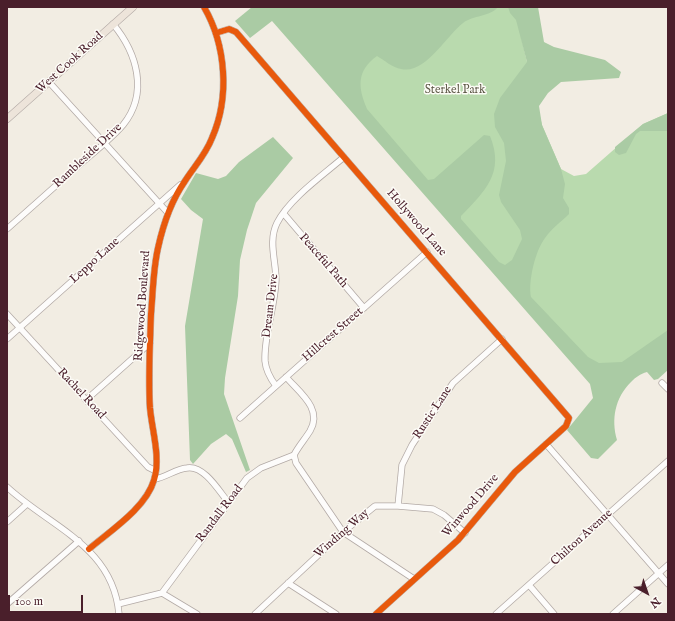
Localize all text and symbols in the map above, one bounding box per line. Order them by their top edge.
street label: West Cook Road [34,29,106,97]
park label: Sterkel Park [425,84,485,98]
street label: Rambleside Drive [51,121,125,191]
street label: Hollywood Lane [383,186,449,260]
street label: Peaceful Path [296,231,350,291]
street label: Leppo Lane [67,235,123,287]
street label: Ridgewood Boulevard [132,250,154,362]
street label: Dream Drive [260,273,282,339]
street label: Hillcrest Street [300,305,366,365]
street label: Rachel Road [54,366,108,422]
street label: Rustic Lane [411,384,455,442]
street label: Winwood Drive [440,472,502,540]
street label: Randall Road [194,482,246,546]
street label: Winding Way [312,506,372,562]
street label: Chilton Avenue [548,507,616,569]
north arrow [627,573,667,613]
scale bar [10,587,85,613]
text: 100 m [15,594,43,609]
text: N [647,594,663,611]

